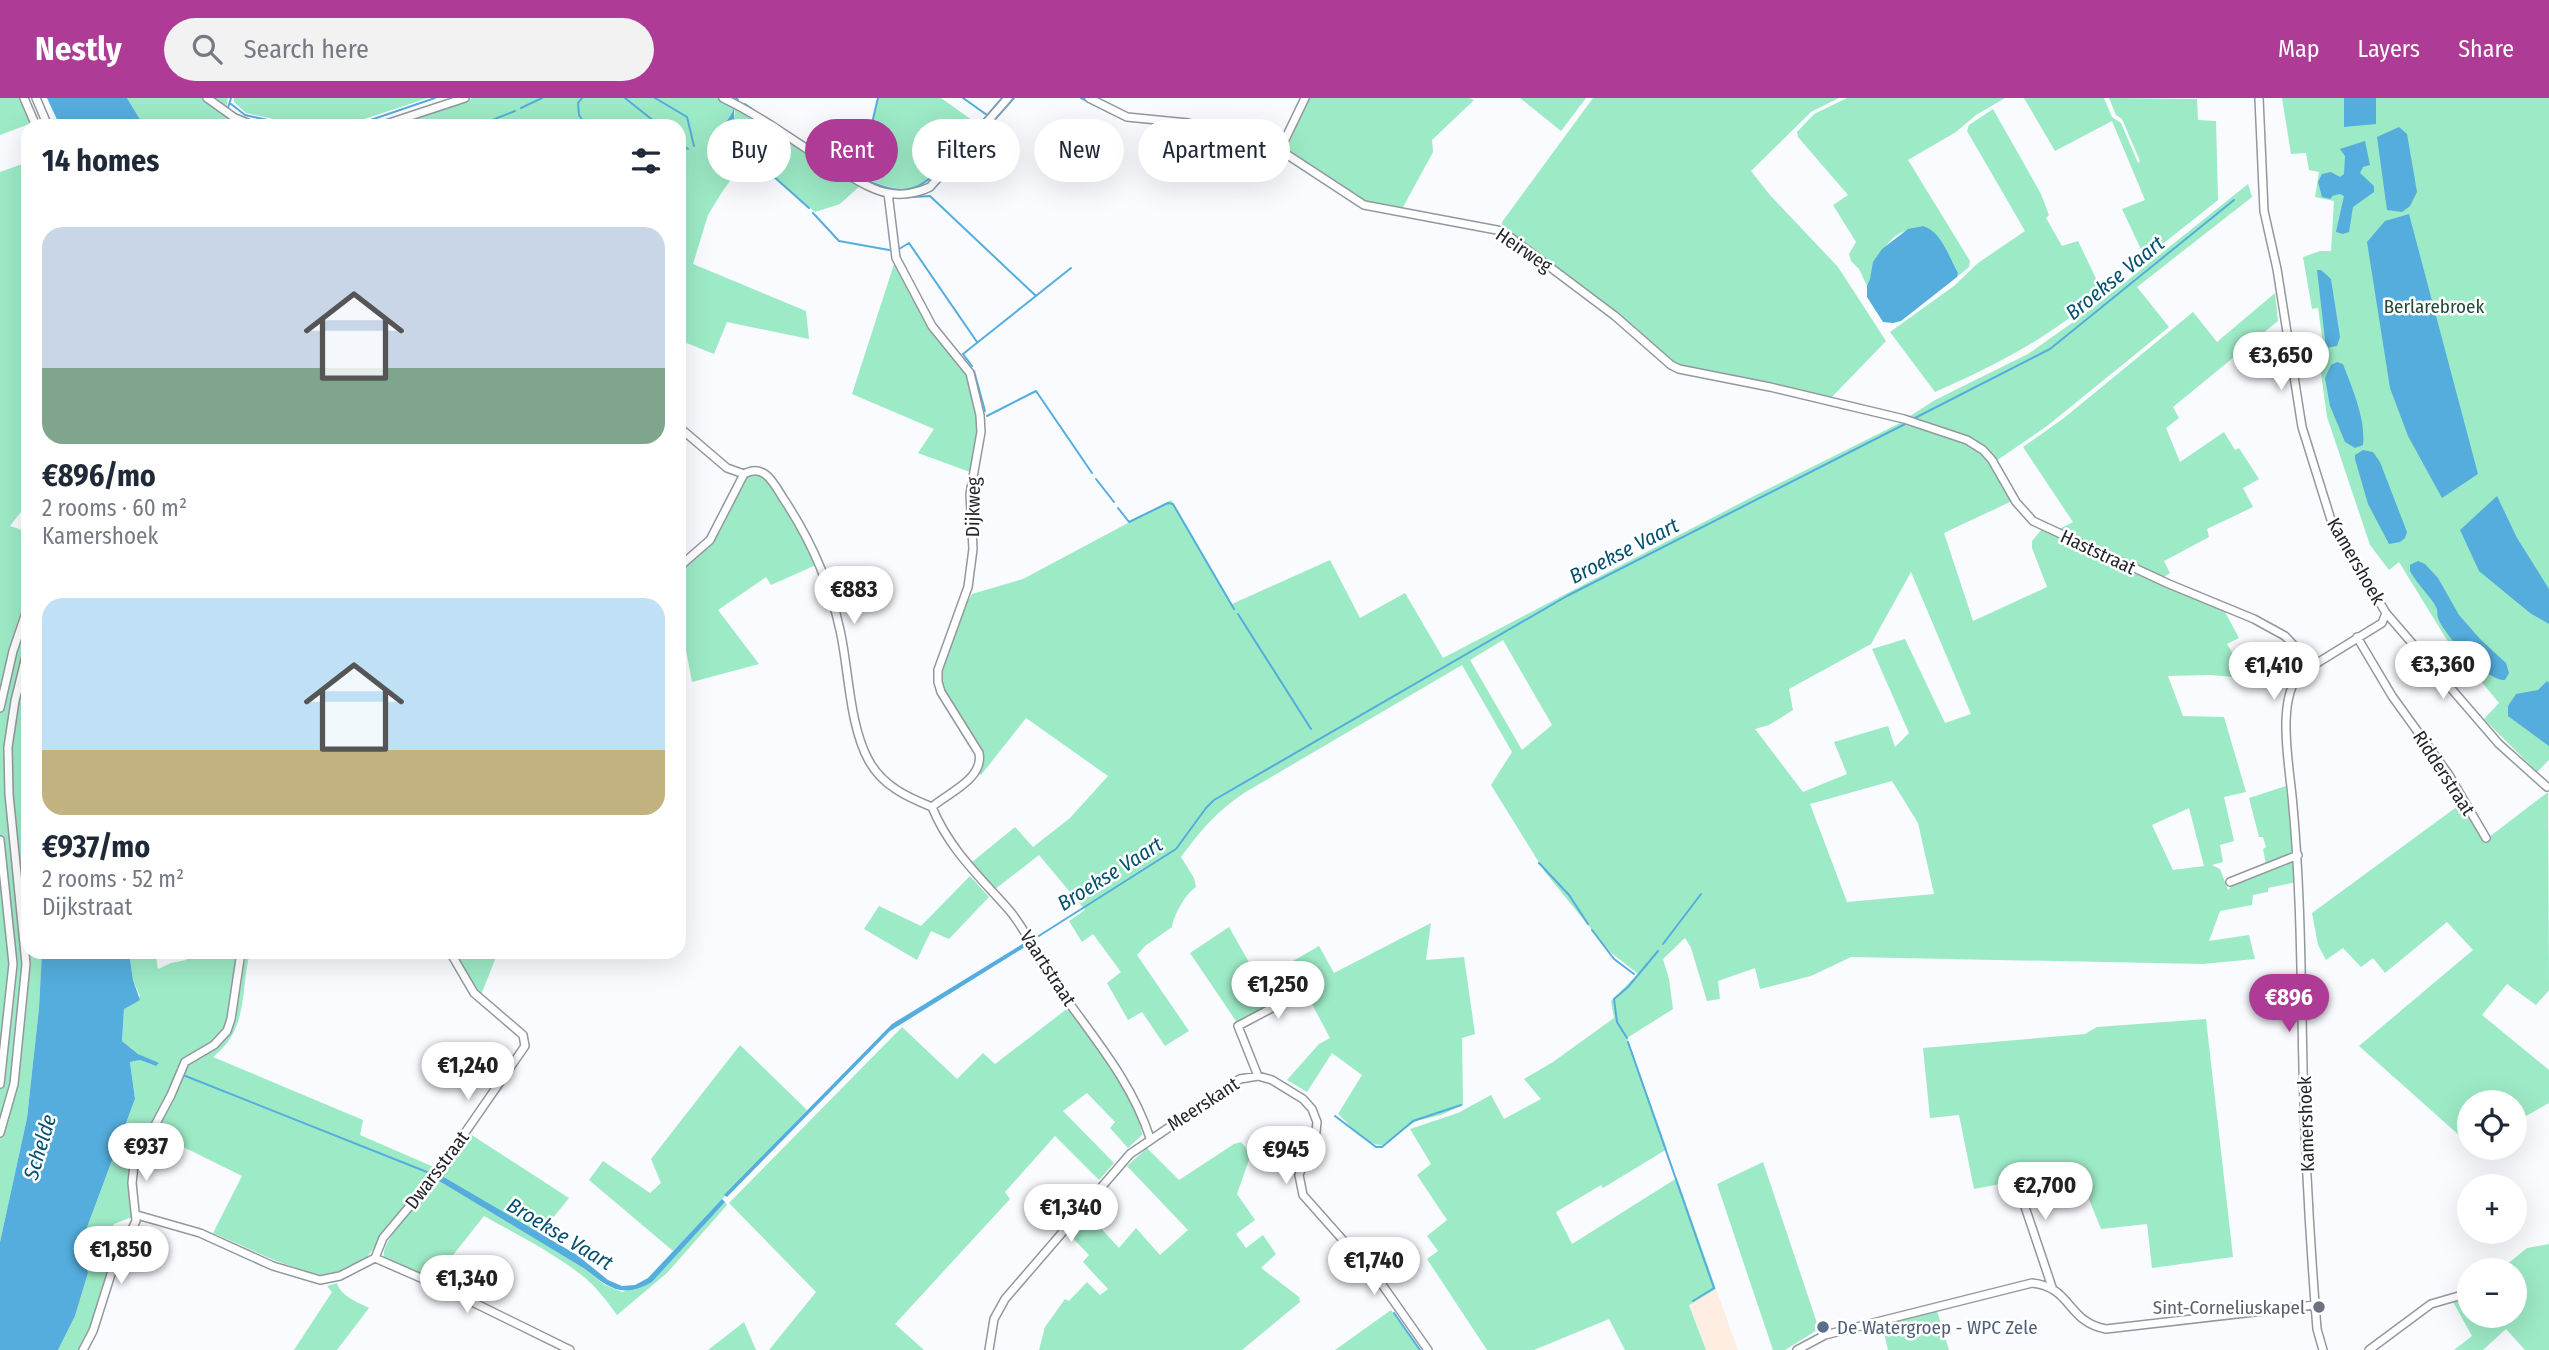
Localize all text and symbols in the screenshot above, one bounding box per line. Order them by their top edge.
search box [164,18,654,81]
text: Nestly [35,29,122,69]
icon: search [188,30,226,68]
text: Search here [244,34,369,65]
text: Map [2278,35,2320,63]
text: Layers [2358,35,2420,63]
text: Share [2458,35,2514,63]
chip: Buy [707,119,791,182]
chip: Rent [805,119,898,182]
chip: Filters [912,119,1020,182]
chip: New [1034,119,1124,182]
chip: Apartment [1138,119,1290,182]
icon: filters [627,142,665,180]
text: 14 homes [42,143,159,179]
street label: Heirweg [1491,223,1557,277]
water label: Broekse Vaart [2060,230,2170,326]
icon: home [291,273,417,399]
park label: Berlarebroek [2384,295,2484,318]
pin: €3,650 [2224,332,2338,392]
text: €3,650 [2249,341,2313,369]
text: €896/mo [42,458,156,494]
street label: Dijkweg [961,477,985,537]
text: 2 rooms · 60 m² [42,494,187,522]
water label: Broekse Vaart [1565,512,1683,590]
street label: Kamershoek [2322,514,2390,608]
text: Kamershoek [42,522,158,550]
street label: Haststraat [2057,525,2140,580]
pin: €883 [813,566,895,626]
text: €883 [830,575,878,603]
pin: €1,410 [2217,642,2331,702]
pin: €3,360 [2386,642,2500,701]
icon: home [291,644,417,770]
text: €3,360 [2411,650,2475,678]
text: €1,410 [2245,651,2303,679]
street label: Ridderstraat [2408,726,2480,820]
text: €937/mo [42,829,150,865]
water label: Broekse Vaart [1053,831,1168,917]
text: 2 rooms · 52 m² [42,865,184,893]
text: Dijkstraat [42,893,132,921]
street label: Vaartstraat [1015,926,1081,1011]
pin: €1,250 [1221,962,1335,1021]
text: €1,250 [1247,970,1309,998]
pin: €896 [2248,974,2330,1034]
text: €896 [2265,983,2313,1011]
pin: €1,240 [411,1042,525,1102]
text: €1,240 [437,1051,499,1079]
street label: Meerskant [1163,1072,1244,1136]
street label: Kamershoek [2293,1076,2319,1172]
map controls [2457,1090,2527,1328]
button: locate [2457,1090,2527,1160]
water label: Schelde [18,1111,62,1184]
pin: €937 [105,1124,187,1183]
street label: Dwarsstraat [400,1126,474,1214]
pin: €945 [1245,1126,1327,1186]
text: €937 [124,1132,168,1160]
text: €945 [1263,1135,1309,1163]
pin: €2,700 [1988,1162,2102,1222]
text: €2,700 [2014,1171,2076,1199]
button: + [2457,1174,2527,1244]
pin: €1,340 [1014,1184,1128,1244]
water label: Broekse Vaart [502,1192,618,1276]
text: €1,340 [1040,1193,1102,1221]
pin: €1,850 [64,1226,178,1286]
text: €1,850 [90,1235,152,1263]
pin: €1,740 [1317,1238,1431,1297]
text: €1,740 [1344,1246,1404,1274]
pin: €1,340 [410,1256,524,1315]
button: − [2457,1258,2527,1328]
text: €1,340 [436,1264,498,1292]
place label: Sint-Corneliuskapel [2153,1296,2305,1319]
marker: Sint-Corneliuskapel [2311,1299,2327,1315]
place label: De Watergroep - WPC Zele [1837,1316,2038,1339]
marker: De Watergroep - WPC Zele [1815,1319,1831,1335]

